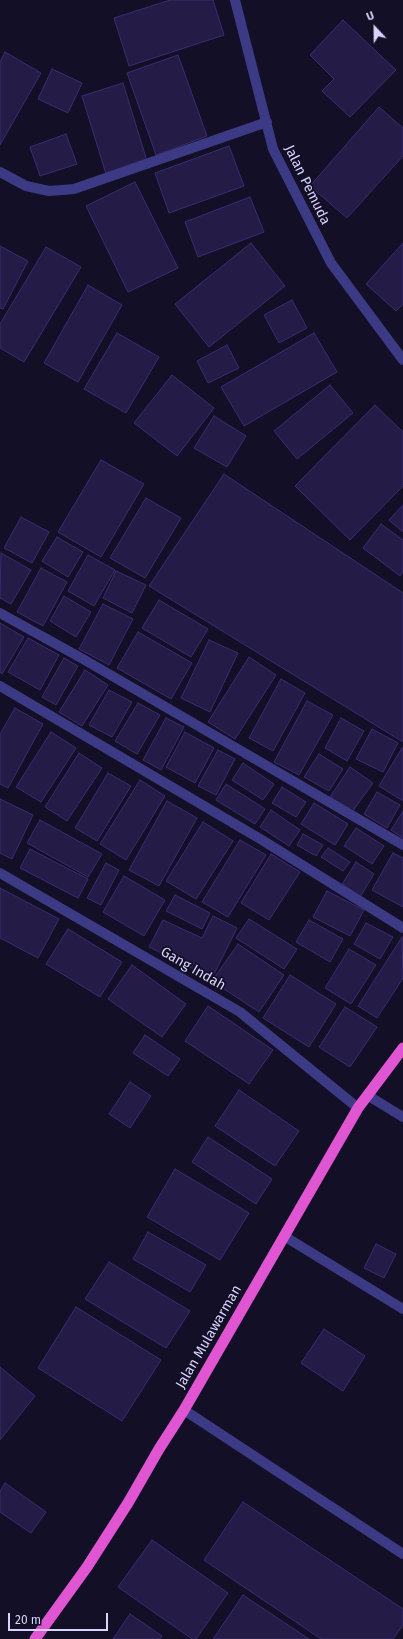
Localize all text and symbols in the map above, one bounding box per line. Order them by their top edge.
north arrow [355,8,395,48]
text: U [365,9,376,24]
street label: Jalan Pemuda [280,142,334,228]
street label: Gang Indah [158,944,228,994]
street label: Jalan Mulawarman [173,1282,245,1392]
scale bar [10,1605,110,1631]
text: 20 m [15,1613,41,1627]

